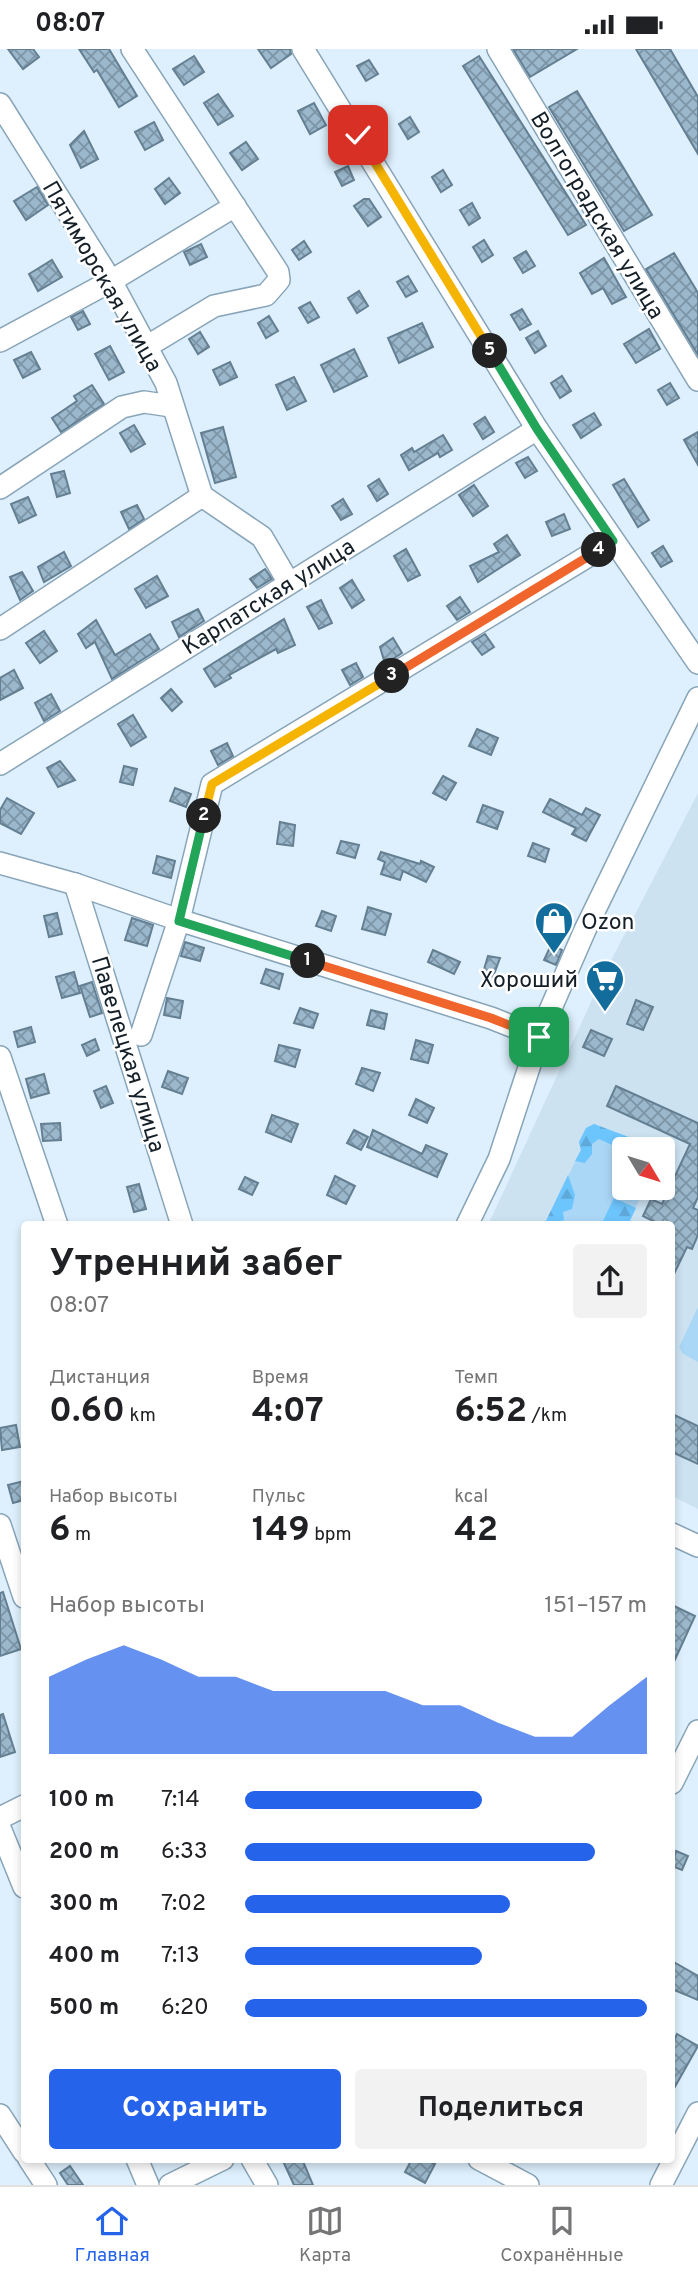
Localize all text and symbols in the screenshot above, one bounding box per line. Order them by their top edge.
text: 08:07 [35,8,105,41]
pin [328,105,388,165]
street label: Волгоградская улица [522,107,669,325]
icon: check [339,116,377,154]
street label: Пятиморская улица [34,177,167,378]
pin: 5 [472,333,508,369]
text: 5 [484,338,495,362]
street label: Карпатская улица [178,533,361,663]
pin: 4 [582,533,616,567]
text: 4 [592,537,605,561]
pin: 3 [374,659,410,693]
text: 3 [386,663,397,687]
pin: 2 [186,799,222,833]
text: 2 [198,803,209,827]
shop icon: Ozon [533,900,575,955]
place label: Ozon [581,909,634,938]
pin: 1 [290,943,326,979]
text: 1 [304,948,311,972]
street label: Павелецкая улица [83,953,170,1156]
supermarket icon: Хороший [584,958,626,1013]
place label: Хороший [480,967,578,996]
pin [509,1007,569,1067]
icon: arrive [520,1018,558,1056]
north arrow [612,1137,676,1201]
map controls [612,1137,675,1200]
text: Утренний забег [49,1241,343,1290]
button: share [573,1244,647,1318]
text: 08:07 [49,1292,109,1321]
text: Дистанция [49,1366,150,1390]
text: Время [252,1366,309,1390]
text: Темп [454,1366,498,1390]
text: 0.60 [49,1390,125,1434]
text: 4:07 [252,1390,324,1434]
text: 6:52 [454,1390,527,1434]
text: km [125,1404,156,1428]
text: /km [527,1404,567,1428]
text: Набор высоты [49,1485,178,1509]
text: Пульс [252,1485,306,1509]
text: kcal [454,1485,488,1509]
text: 6 [49,1509,71,1553]
text: 149 [252,1509,310,1553]
text: 42 [454,1509,498,1553]
text: m [71,1523,91,1547]
text: bpm [310,1523,352,1547]
text: Набор высоты [49,1592,205,1621]
text: 151–157 m [544,1592,647,1621]
text: 100 m [49,1786,114,1815]
text: 7:14 [161,1786,200,1815]
text: 200 m [49,1838,119,1867]
text: 6:33 [161,1838,208,1867]
text: 300 m [49,1890,119,1919]
text: 7:02 [161,1890,206,1919]
text: 400 m [49,1942,120,1971]
text: 7:13 [161,1942,200,1971]
text: 500 m [49,1994,119,2023]
text: 6:20 [161,1994,209,2023]
button: Сохранить [49,2069,341,2149]
button: Поделиться [355,2069,647,2149]
tab: Главная [75,2202,150,2268]
tab: Карта [299,2202,351,2268]
tab: Сохранённые [500,2202,623,2268]

